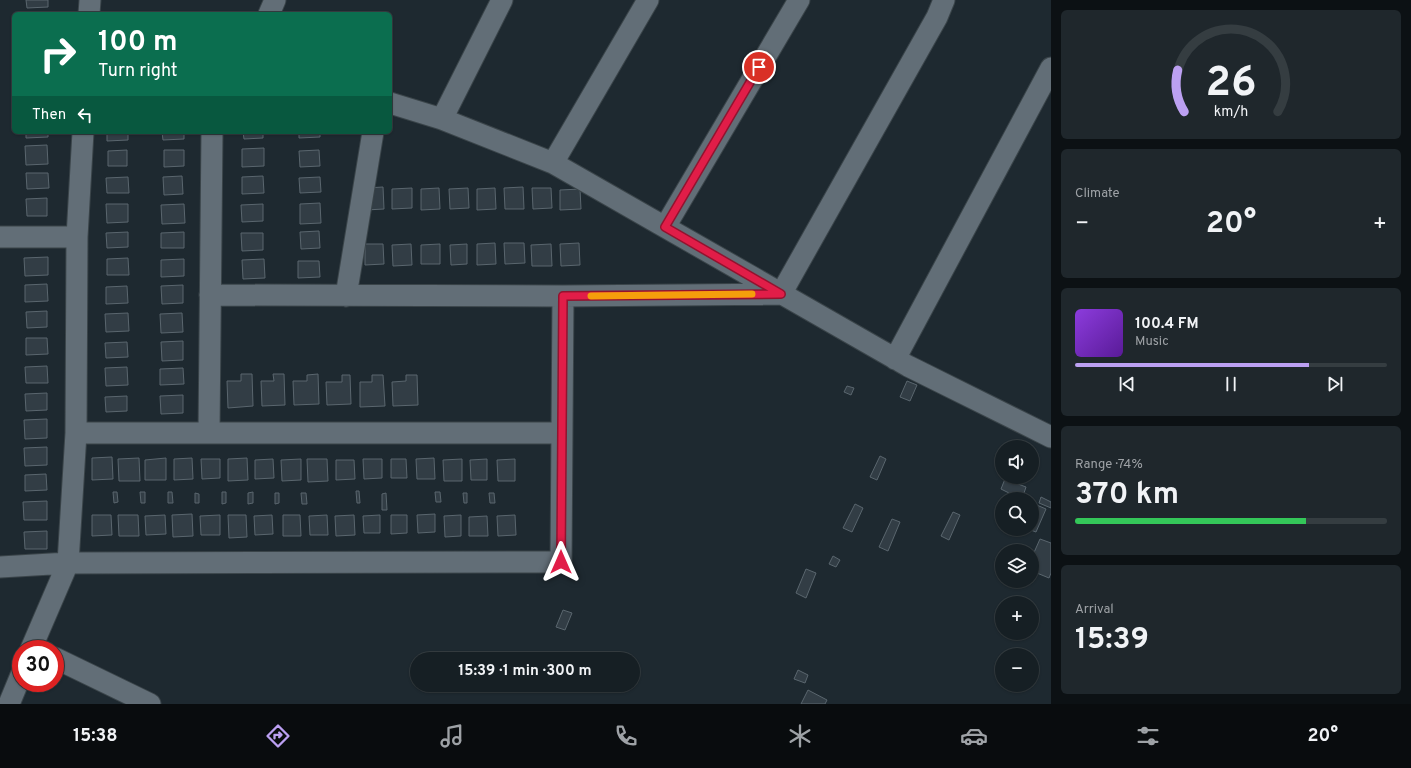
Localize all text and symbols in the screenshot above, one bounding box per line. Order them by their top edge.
text: 100 m [98,25,178,61]
icon: right [32,28,84,80]
pin [742,50,776,84]
icon: arrive [748,56,770,78]
text: 26 [1206,58,1257,111]
text: Turn right [98,60,178,83]
text: km/h [1214,103,1248,121]
icon: left [74,104,96,126]
text: Then [32,106,66,125]
text: Climate [1075,186,1120,202]
text: 20° [1206,206,1256,243]
text: − [1075,211,1089,238]
text: + [1373,211,1387,238]
text: 100.4 FM [1135,315,1199,334]
text: Music [1135,334,1169,350]
icon: previous [1116,373,1138,395]
icon: pause [1220,373,1242,395]
icon: next [1324,373,1346,395]
map controls [995,440,1039,692]
button: sound [995,440,1039,484]
text: Range · 74% [1075,457,1143,473]
text: 370 km [1075,477,1179,514]
button: search [995,492,1039,536]
position arrow [540,541,582,583]
button: layers [995,544,1039,588]
button: + [995,596,1039,640]
text: Arrival [1075,602,1114,618]
text: 15:39 [1075,622,1149,659]
speed limit sign: 30 [12,640,64,692]
button: − [995,648,1039,692]
text: 15:39 · 1 min · 300 m [458,662,592,681]
icon: directions [264,722,292,750]
icon: music [438,722,466,750]
icon: phone [612,722,640,750]
icon: climate [786,722,814,750]
icon: car [960,722,988,750]
icon: filters [1134,722,1162,750]
text: 15:38 [73,725,118,748]
text: 20° [1308,725,1338,748]

